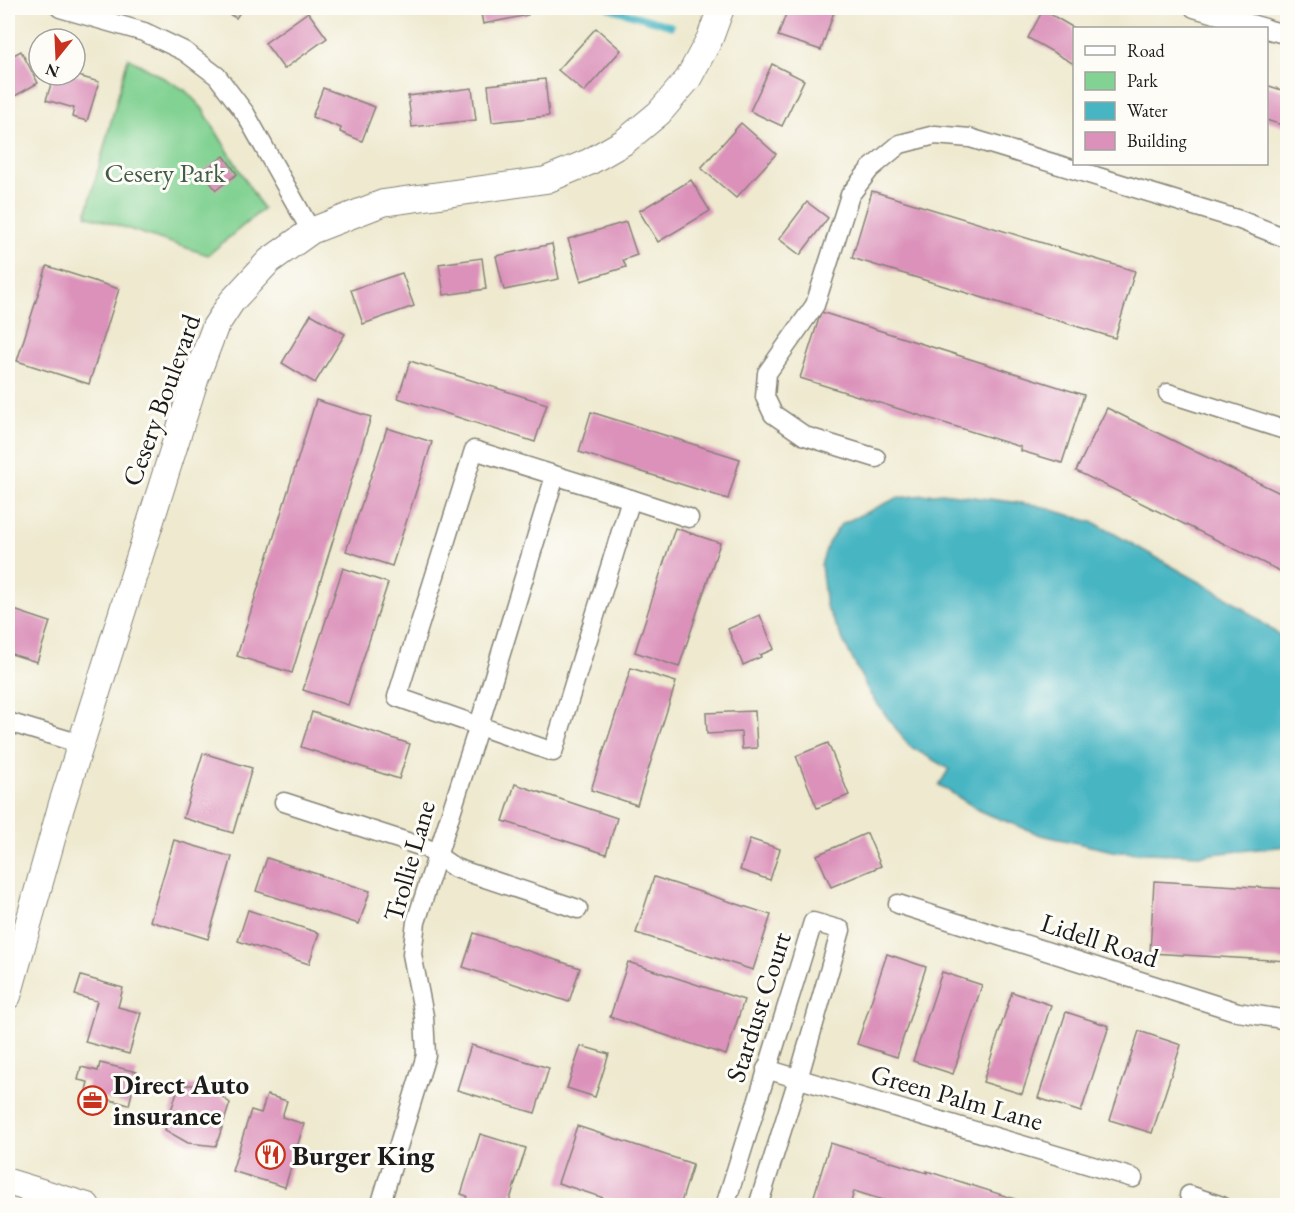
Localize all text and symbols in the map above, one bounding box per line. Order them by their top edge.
north arrow [27,27,87,87]
legend [1073,27,1268,165]
text: Road [1127,39,1166,62]
text: N [43,59,62,83]
text: Park [1127,69,1158,92]
text: Water [1127,99,1168,122]
text: Building [1127,129,1187,152]
park label: Cesery Park [104,155,226,190]
street label: Cesery Boulevard [114,309,208,491]
street label: Trollie Lane [375,796,443,926]
street label: Lidell Road [1037,905,1163,976]
street label: Stardust Court [717,927,799,1086]
street label: Green Palm Lane [867,1056,1047,1138]
place label: Direct Auto insurance [113,1067,249,1133]
office icon: Direct Auto insurance [76,1084,108,1116]
place label: Burger King [292,1138,435,1173]
restaurant icon: Burger King [255,1139,287,1171]

